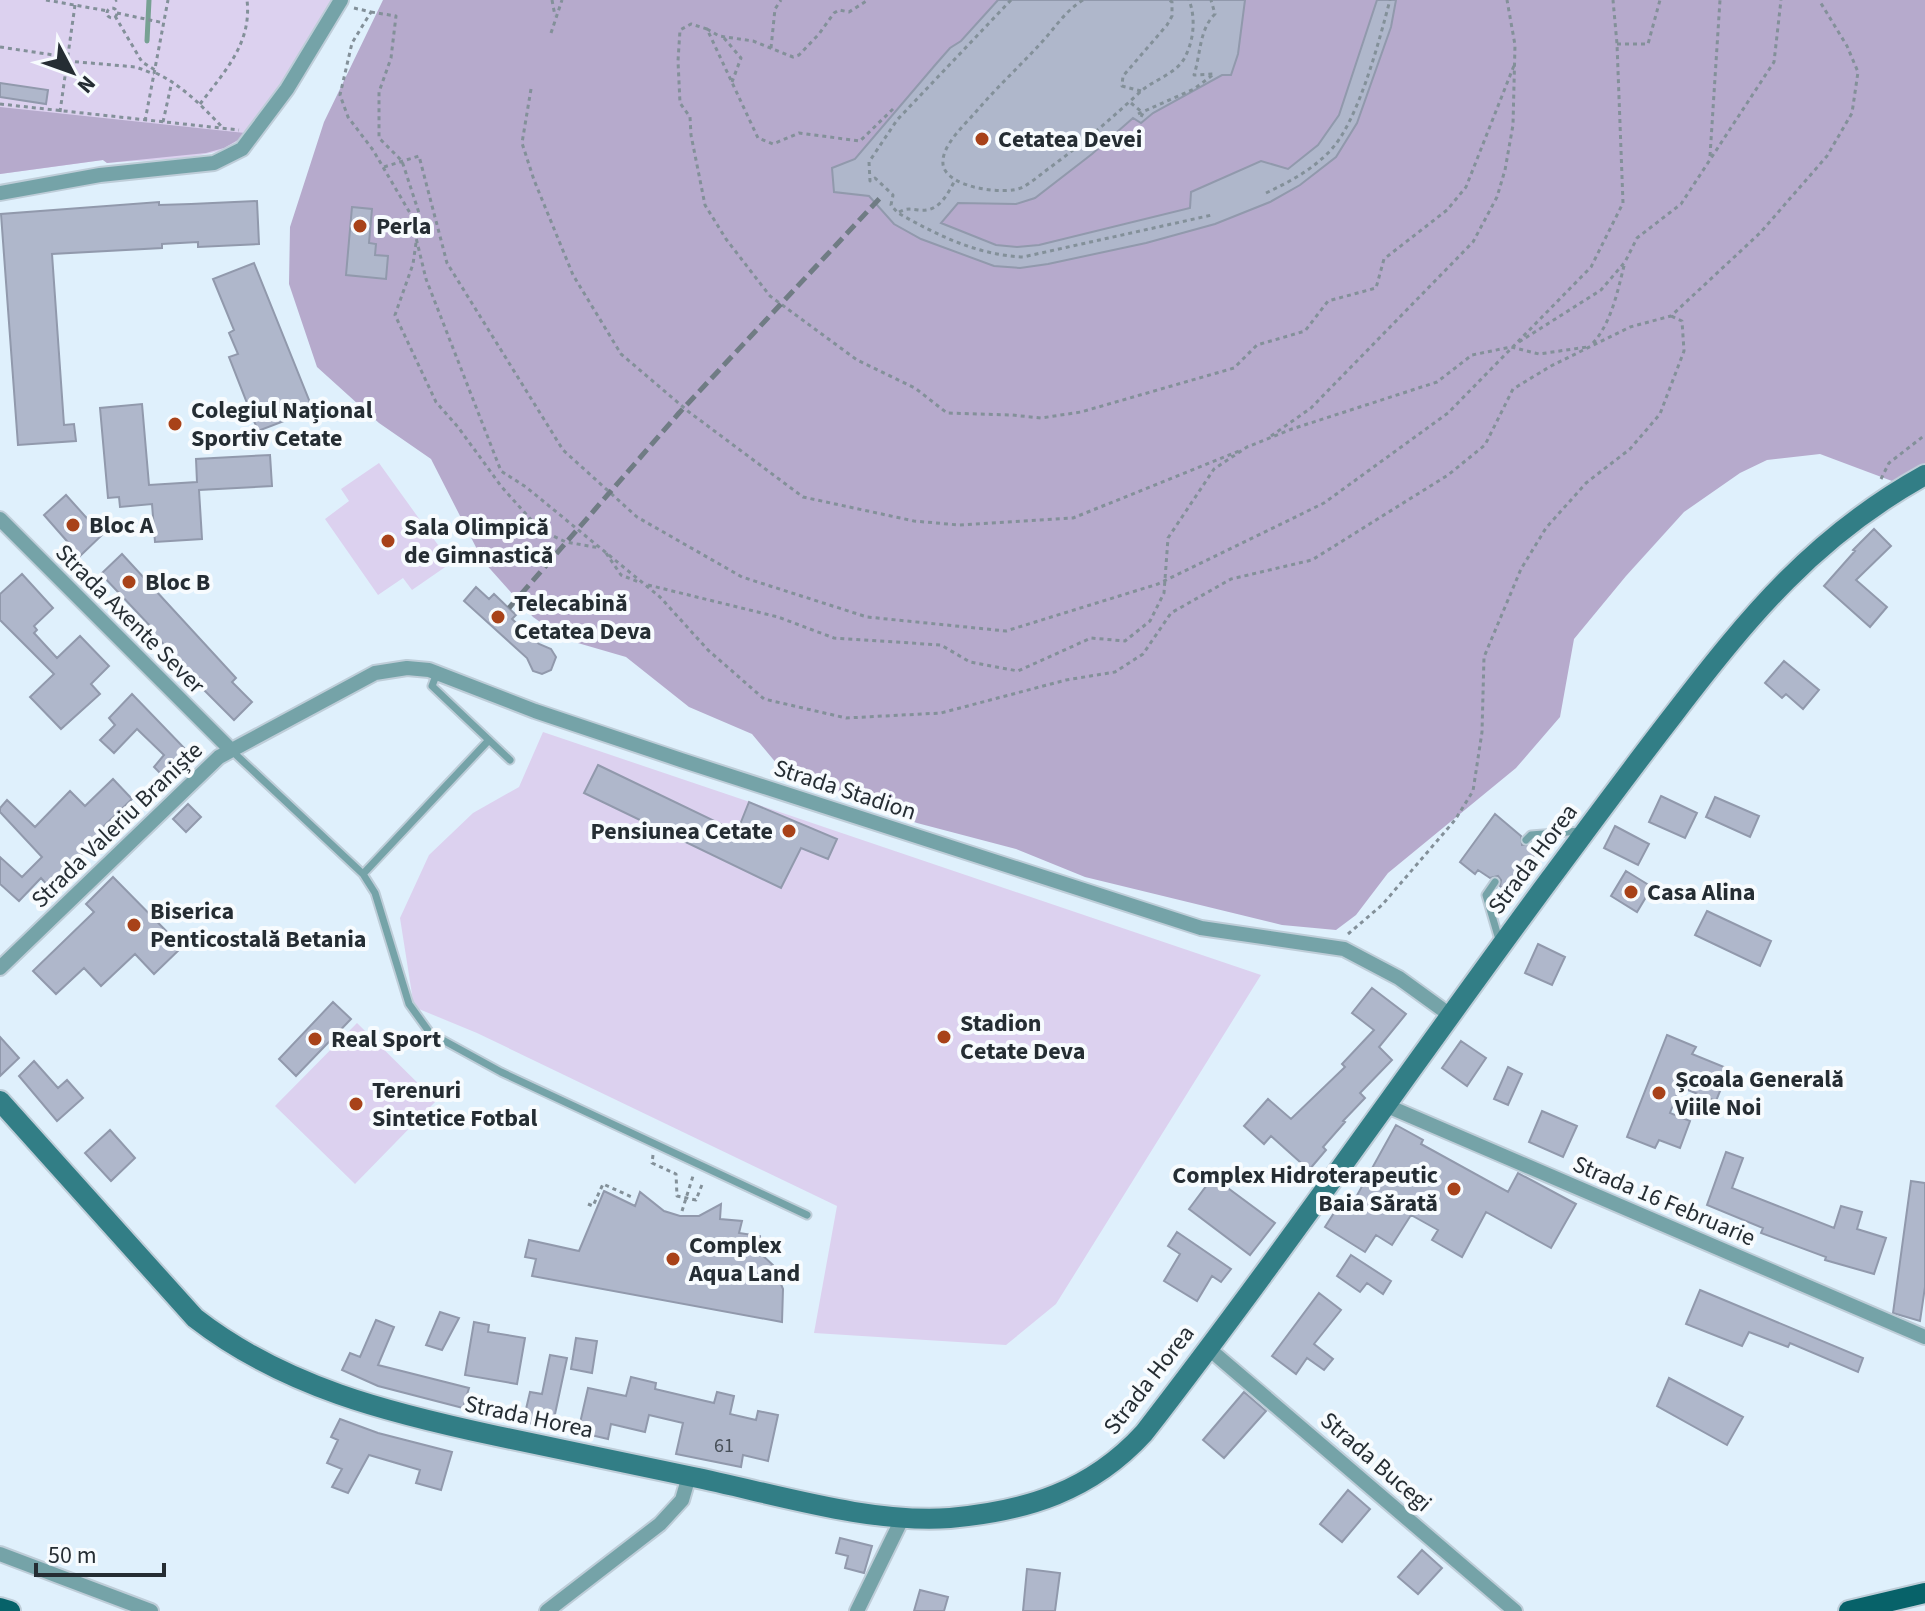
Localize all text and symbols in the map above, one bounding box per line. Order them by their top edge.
north arrow [32,32,112,112]
text: N [69,68,103,100]
place label: Cetatea Devei [998,122,1142,157]
marker: Cetatea Devei [973,130,991,148]
place label: Perla [376,209,431,244]
marker: Perla [351,217,369,235]
place label: Colegiul Național Sportiv Cetate [191,393,373,456]
marker: Colegiul Național Sportiv Cetate [166,415,184,433]
place label: Bloc A [89,508,154,543]
place label: Sala Olimpică de Gimnastică [404,510,553,573]
marker: Bloc A [64,516,82,534]
marker: Sala Olimpică de Gimnastică [379,532,397,550]
street label: Strada Axente Sever [47,536,213,702]
place label: Bloc B [145,565,210,600]
marker: Bloc B [120,573,138,591]
place label: Telecabină Cetatea Deva [514,586,652,649]
marker: Telecabină Cetatea Deva [489,608,507,626]
street label: Strada Valeriu Braniște [23,734,211,916]
street label: Strada Stadion [769,751,921,829]
street label: Strada Horea [1480,796,1586,922]
place label: Pensiunea Cetate [591,814,773,849]
marker: Pensiunea Cetate [780,822,798,840]
place label: Casa Alina [1647,875,1755,910]
marker: Casa Alina [1622,883,1640,901]
place label: Biserica Penticostală Betania [150,894,366,957]
marker: Biserica Penticostală Betania [125,916,143,934]
place label: Stadion Cetate Deva [960,1006,1085,1069]
place label: Real Sport [331,1022,441,1057]
marker: Stadion Cetate Deva [935,1028,953,1046]
marker: Real Sport [306,1030,324,1048]
place label: Școala Generală Viile Noi [1674,1062,1844,1125]
place label: Terenuri Sintetice Fotbal [372,1073,537,1136]
marker: Școala Generală Viile Noi [1650,1084,1668,1102]
marker: Terenuri Sintetice Fotbal [347,1095,365,1113]
street label: Strada 16 Februarie [1567,1147,1761,1255]
place label: Complex Hidroterapeutic Baia Sărată [1172,1158,1438,1221]
marker: Complex Hidroterapeutic Baia Sărată [1445,1180,1463,1198]
place label: Complex Aqua Land [688,1228,800,1291]
marker: Complex Aqua Land [664,1250,682,1268]
street label: Strada Horea [1095,1318,1203,1442]
street label: Strada Horea [461,1386,597,1448]
street label: Strada Bucegi [1313,1404,1439,1520]
house number: 61 [714,1432,734,1460]
scale bar [36,1527,164,1577]
text: 50 m [48,1538,97,1573]

